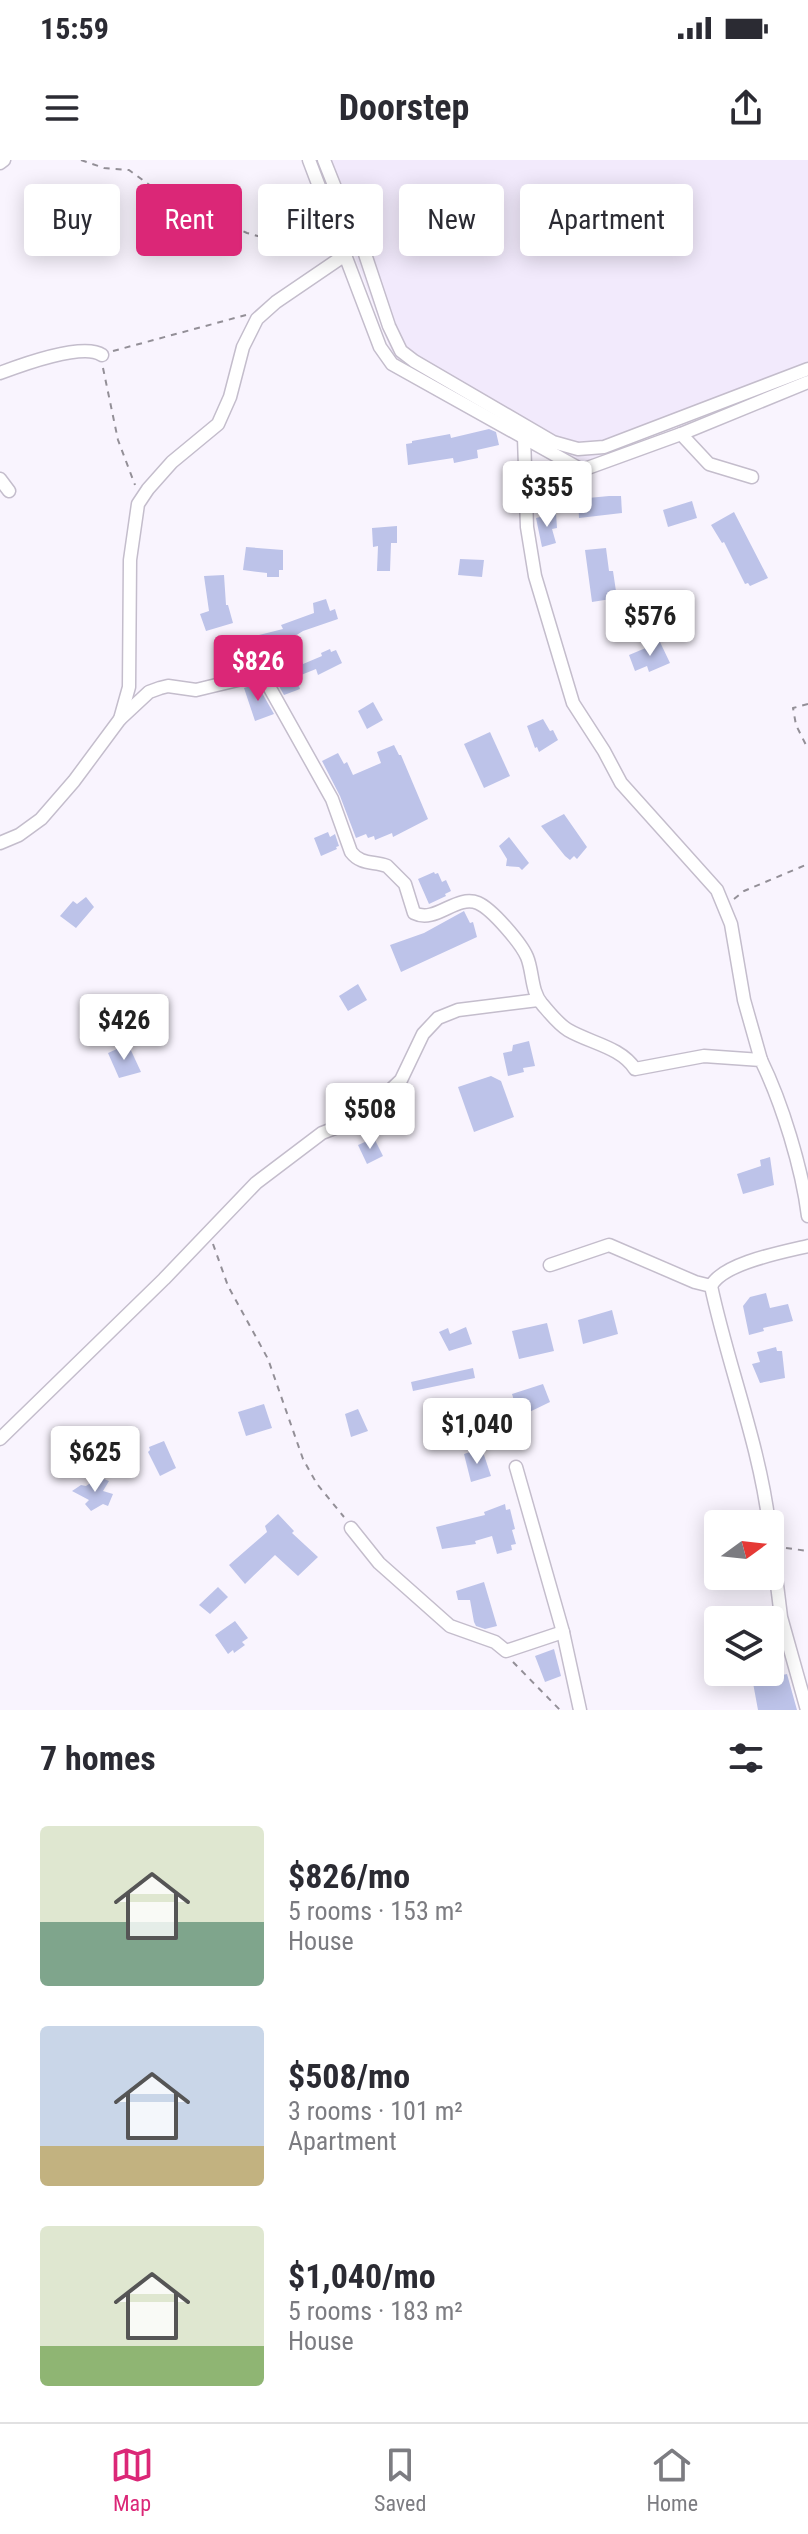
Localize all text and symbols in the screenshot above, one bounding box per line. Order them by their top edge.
text: 15:59 [40,11,109,46]
icon: menu [40,86,84,130]
icon: share [724,86,768,130]
text: Doorstep [339,87,469,129]
chip: Buy [24,184,120,256]
chip: Rent [136,184,242,256]
chip: Filters [258,184,383,256]
chip: New [399,184,504,256]
chip: Apartment [520,184,693,256]
pin: $355 [500,461,594,529]
text: $355 [521,472,573,502]
pin: $576 [603,590,697,658]
text: $576 [624,601,676,631]
pin: $826 [211,635,305,703]
text: $826 [232,646,284,676]
pin: $426 [77,994,171,1062]
text: $426 [98,1005,150,1035]
pin: $508 [323,1083,417,1151]
text: $508 [344,1094,396,1124]
pin: $1,040 [412,1398,542,1466]
text: $1,040 [441,1409,513,1439]
pin: $625 [48,1426,142,1494]
text: $625 [69,1437,121,1467]
north arrow [704,1510,784,1590]
map controls [704,1510,784,1686]
button: layers [704,1606,784,1686]
icon: filters [724,1736,768,1780]
text: 7 homes [40,1738,156,1778]
text: $826/mo [288,1856,410,1896]
icon: home [104,1858,200,1954]
text: 5 rooms · 153 m² [288,1896,463,1926]
text: House [288,1926,354,1956]
text: $508/mo [288,2056,410,2096]
icon: home [104,2058,200,2154]
text: 3 rooms · 101 m² [288,2096,463,2126]
text: Apartment [288,2126,397,2156]
text: $1,040/mo [288,2256,436,2296]
icon: home [104,2258,200,2354]
text: 5 rooms · 183 m² [288,2296,463,2326]
text: House [288,2326,354,2356]
tab: Map [110,2443,154,2516]
tab: Saved [374,2443,426,2516]
tab: Home [646,2443,698,2516]

